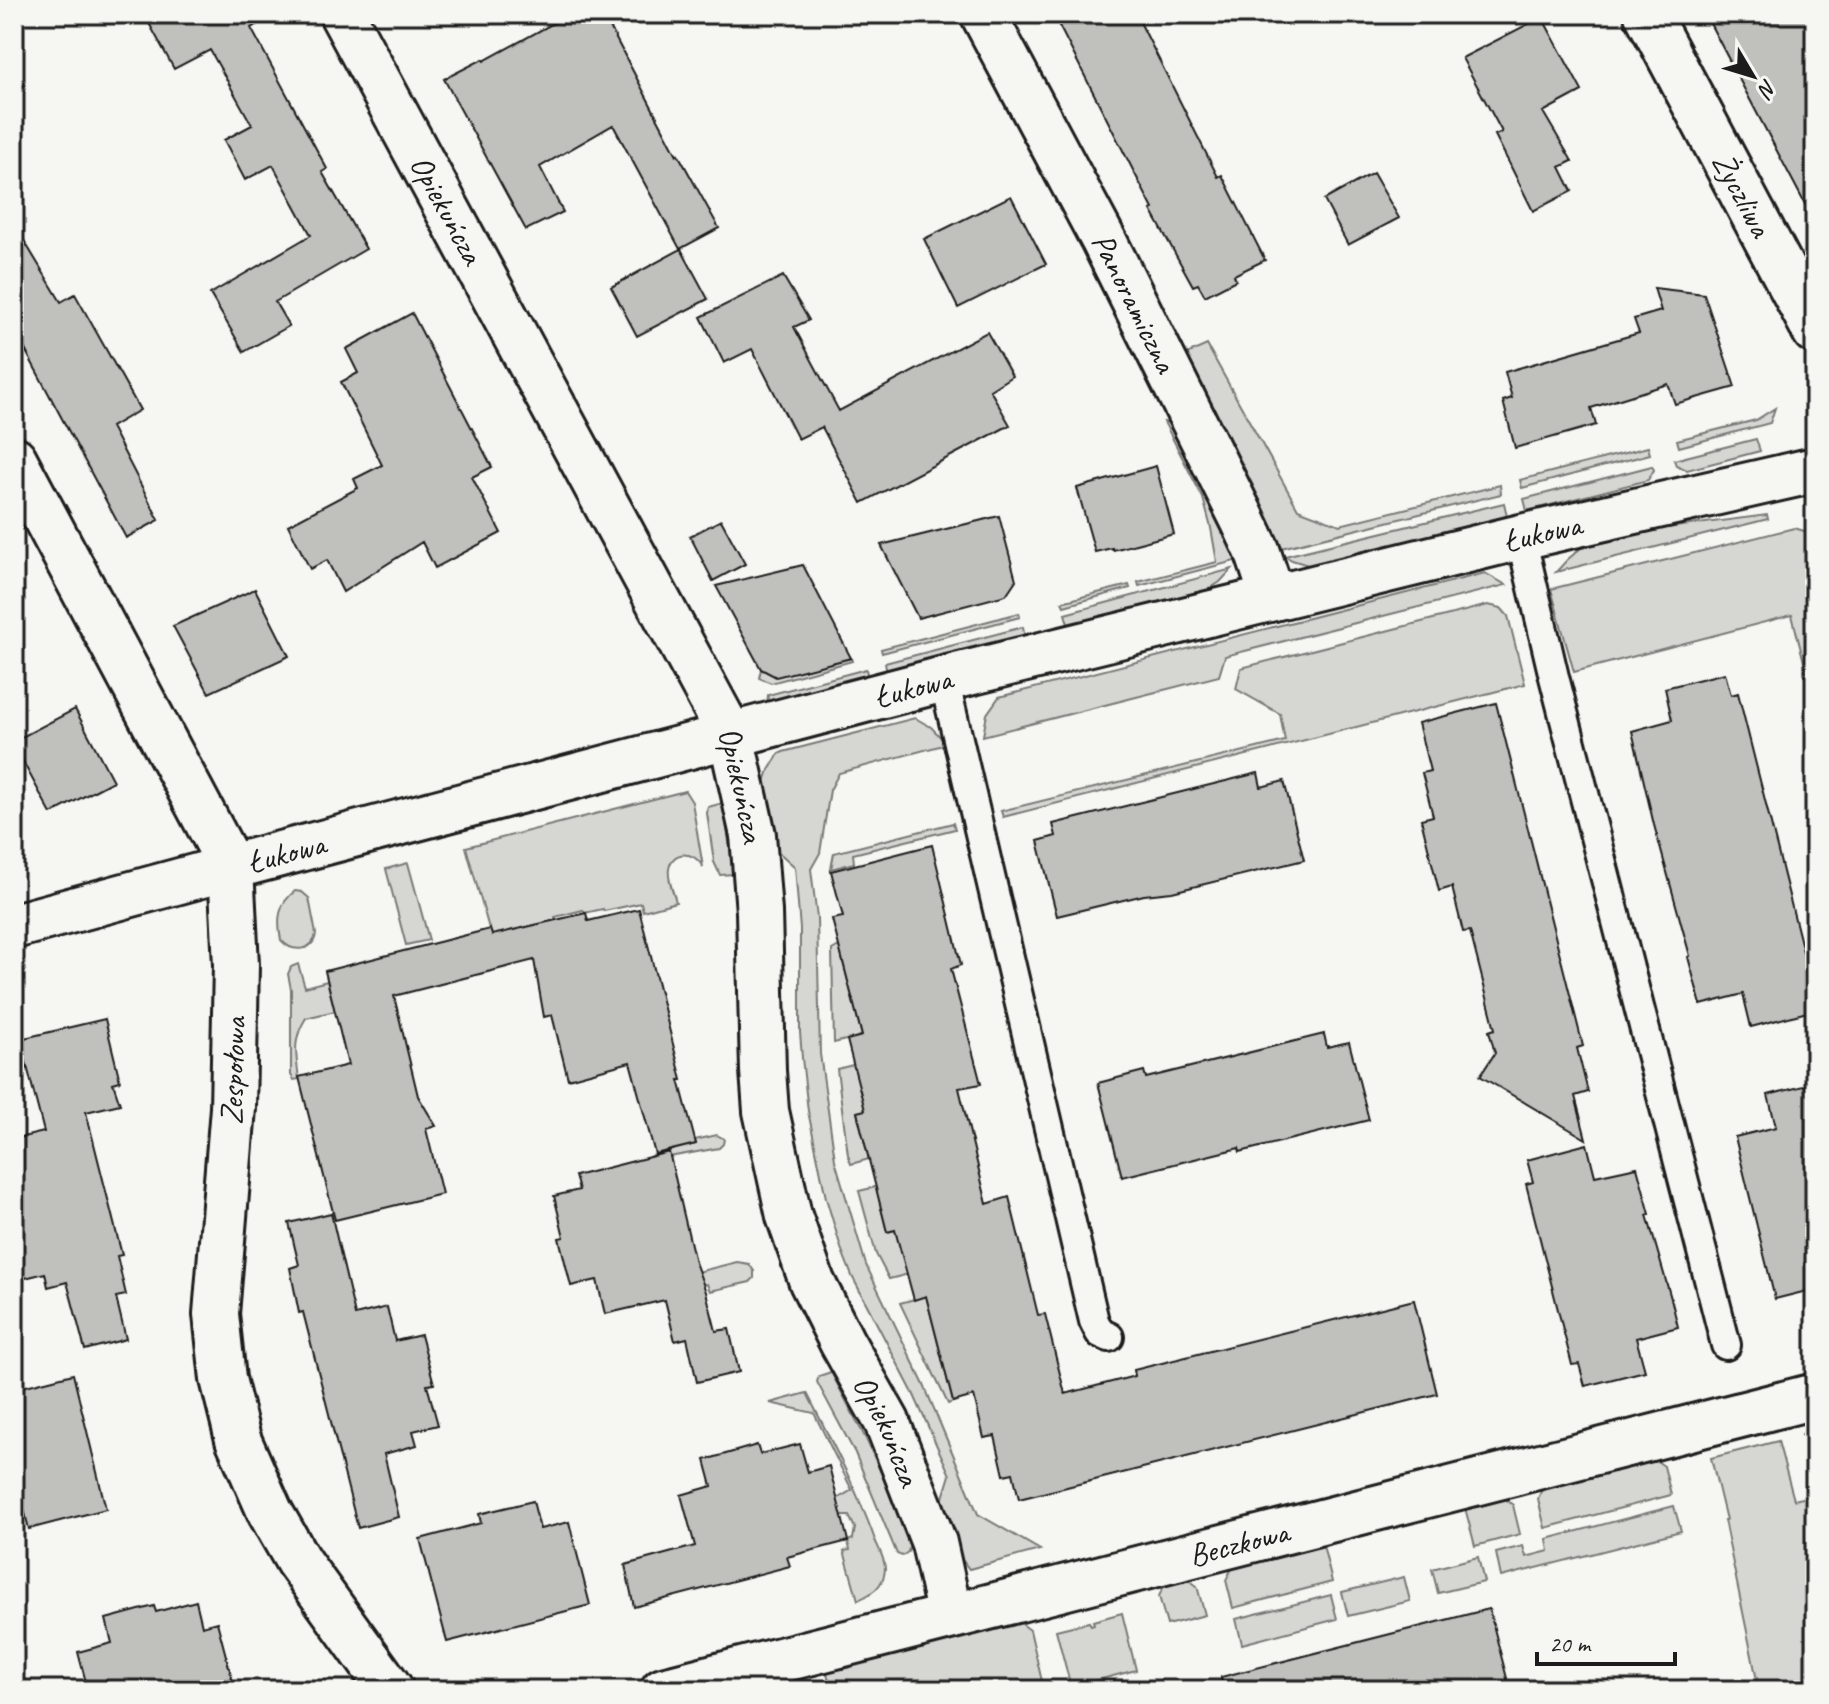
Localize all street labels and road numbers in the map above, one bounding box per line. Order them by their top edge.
street label: Życzliwa [1703,145,1783,245]
street label: Opiekuńcza [401,148,494,273]
street label: Panoramiczna [1083,226,1188,381]
street label: Łukowa [1499,503,1588,561]
street label: Łukowa [870,657,958,717]
street label: Opiekuńcza [709,718,774,846]
street label: Łukowa [243,822,332,882]
street label: Zespołowa [211,1014,255,1126]
street label: Opiekuńcza [844,1367,931,1494]
street label: Beczkowa [1184,1510,1295,1575]

